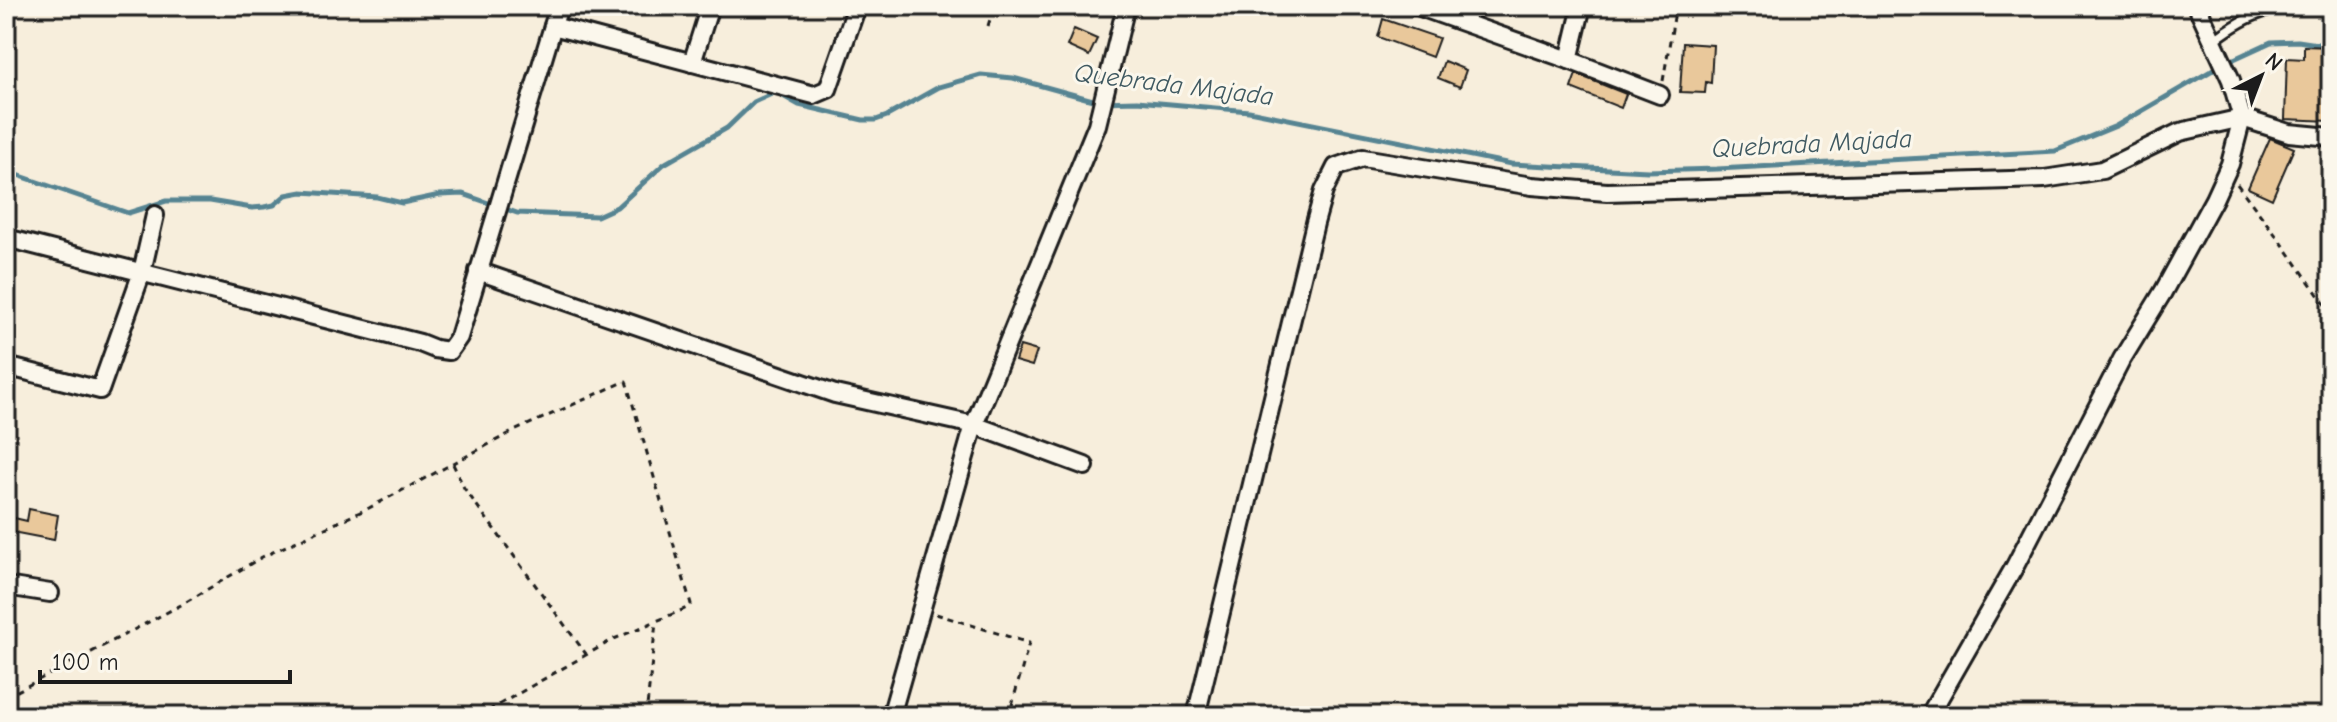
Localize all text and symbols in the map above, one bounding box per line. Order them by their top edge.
north arrow [2221,36,2301,116]
text: N [2260,47,2288,76]
water label: Quebrada Majada [1073,58,1275,112]
water label: Quebrada Majada [1711,124,1913,164]
scale bar [40,634,290,684]
text: 100 m [52,648,119,676]

